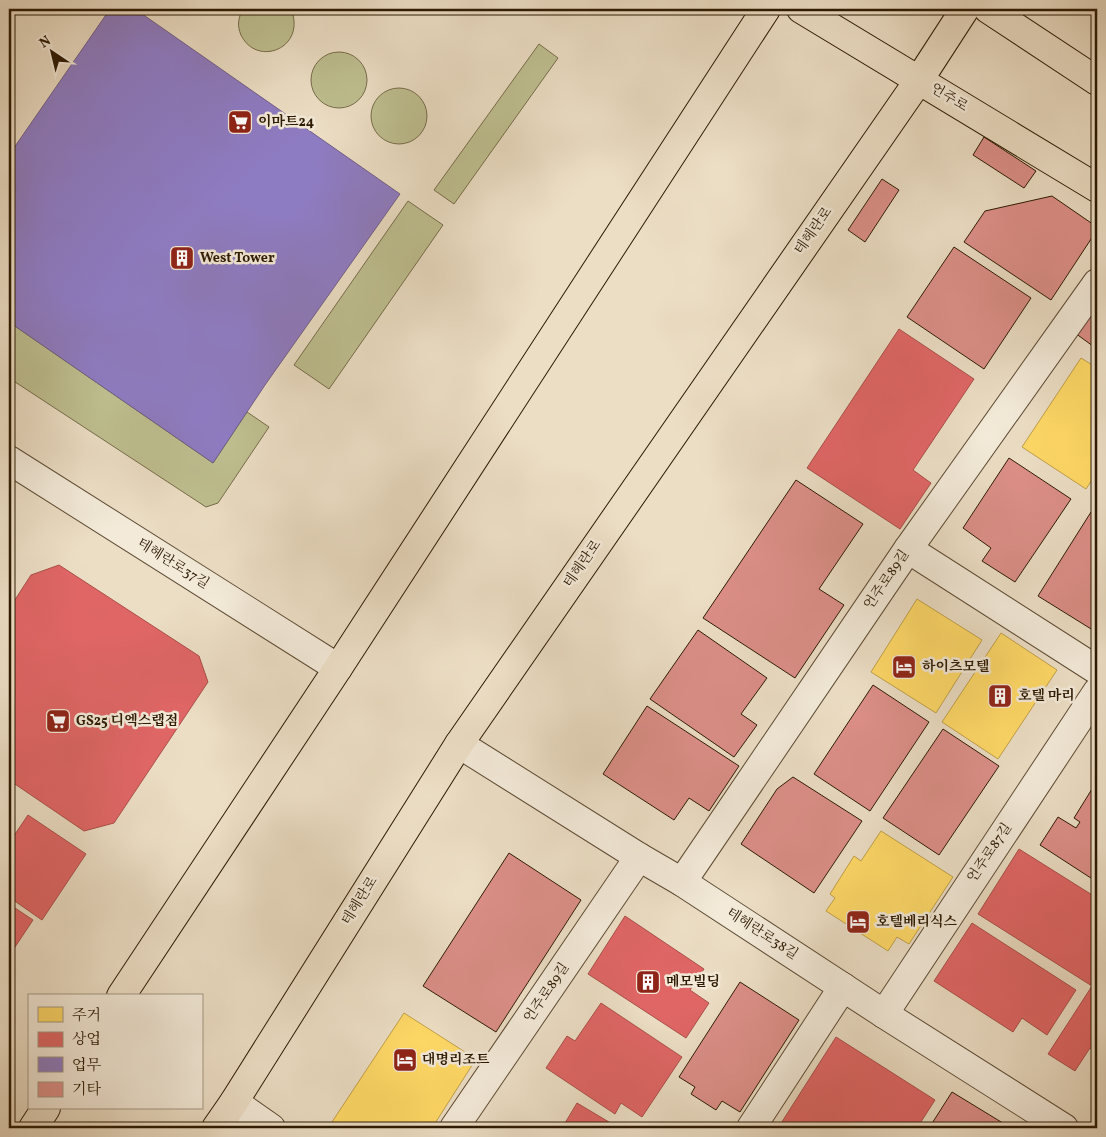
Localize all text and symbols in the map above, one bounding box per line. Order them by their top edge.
north arrow [28,28,78,78]
text: N [36,32,55,53]
street label: 언주로 [927,79,972,117]
supermarket icon: 이마트24 [227,109,253,135]
place label: 이마트24 [258,113,315,132]
street label: 테헤란로 [791,203,838,259]
building icon: West Tower [169,245,195,271]
place label: West Tower [200,249,275,268]
street label: 테헤란로37길 [133,534,213,594]
street label: 테헤란로 [560,536,607,592]
street label: 언주로89길 [860,546,914,614]
hotel icon: 하이츠모텔 [891,654,917,680]
place label: 하이츠모텔 [922,658,990,677]
building icon: 호텔 마리 [987,683,1013,709]
place label: 호텔 마리 [1018,687,1075,706]
supermarket icon: GS25 디엑스랩점 [45,708,71,734]
place label: GS25 디엑스랩점 [76,712,178,731]
street label: 언주로87길 [963,820,1017,886]
street label: 테헤란로 [338,873,383,929]
street label: 테헤란로38길 [722,904,802,964]
hotel icon: 호텔베리식스 [845,909,871,935]
place label: 호텔베리식스 [876,913,958,932]
street label: 언주로89길 [520,959,574,1027]
building icon: 메모빌딩 [635,969,661,995]
place label: 메모빌딩 [666,973,720,992]
legend [28,994,202,1110]
text: 주거 [72,1006,101,1027]
text: 상업 [72,1030,101,1051]
hotel icon: 대명리조트 [392,1047,418,1073]
place label: 대명리조트 [422,1051,490,1070]
text: 업무 [72,1056,101,1077]
text: 기타 [72,1080,101,1101]

